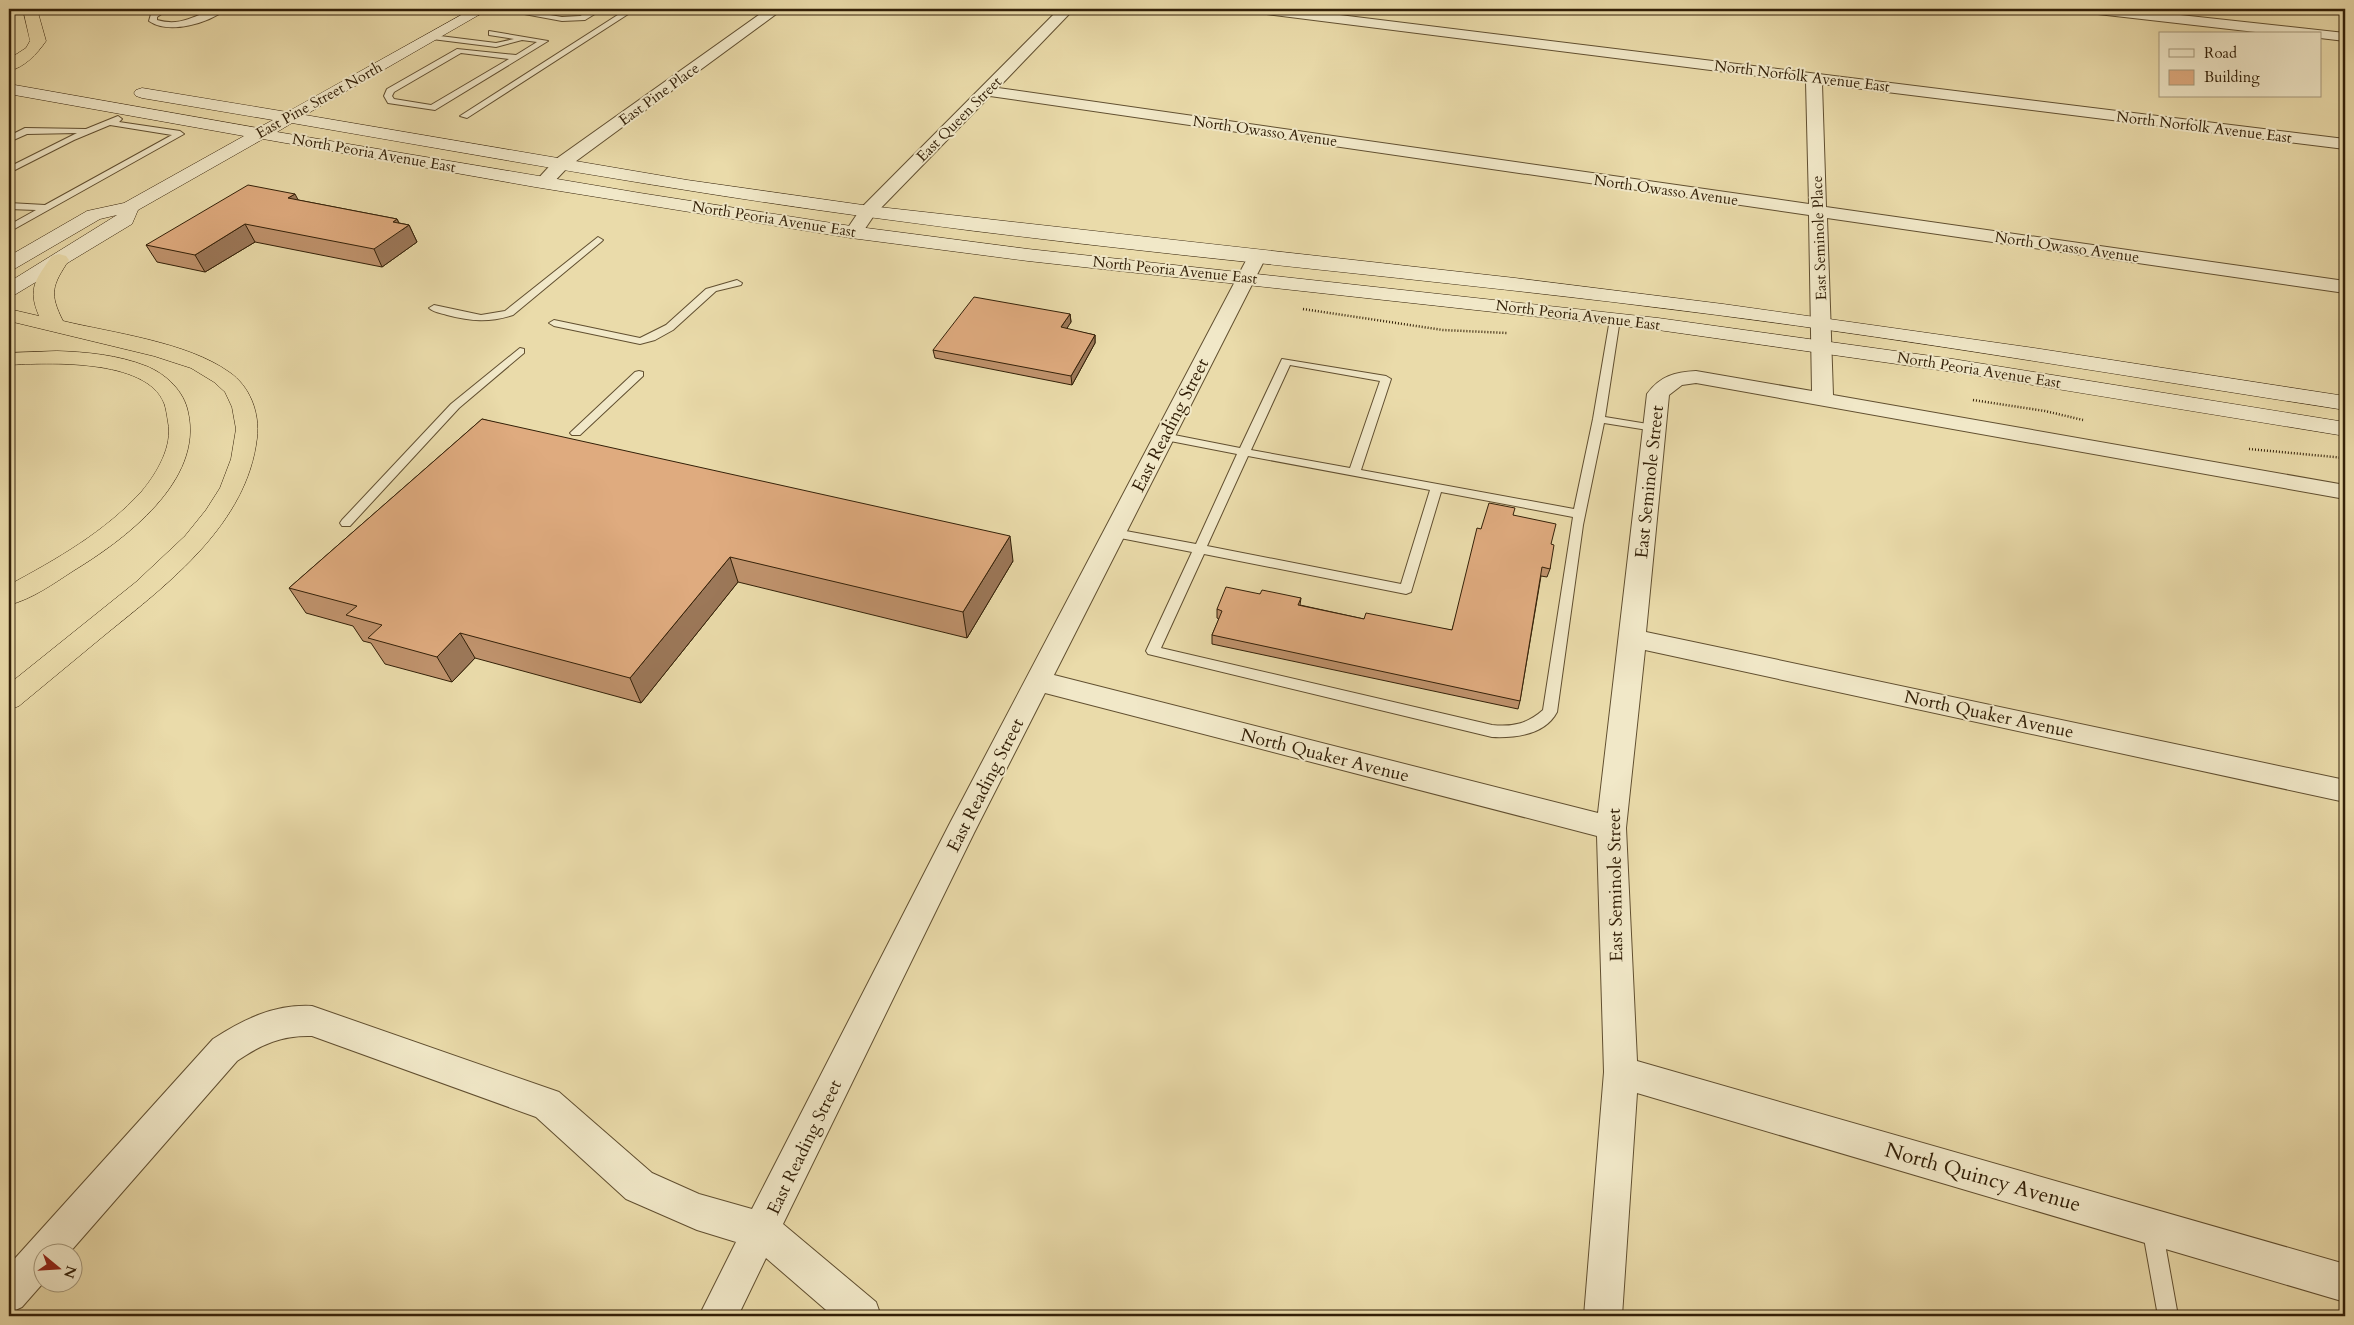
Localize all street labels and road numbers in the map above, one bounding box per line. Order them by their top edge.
street label: North Norfolk Avenue East [1713,55,1891,97]
street label: East Pine Street North [252,57,386,143]
street label: East Pine Place [615,58,703,130]
street label: East Queen Street [912,72,1006,166]
street label: North Norfolk Avenue East [2115,106,2293,148]
street label: North Owasso Avenue [1191,111,1339,151]
street label: North Peoria Avenue East [291,129,457,177]
street label: North Owasso Avenue [1592,170,1740,210]
street label: East Seminole Place [1807,175,1831,301]
street label: North Peoria Avenue East [691,196,858,242]
street label: North Owasso Avenue [1993,227,2141,267]
street label: North Peoria Avenue East [1092,251,1259,289]
street label: North Peoria Avenue East [1495,295,1662,335]
street label: North Peoria Avenue East [1896,347,2063,393]
street label: East Reading Street [1126,354,1215,496]
street label: East Seminole Street [1629,404,1670,560]
street label: North Quaker Avenue [1902,684,2076,745]
street label: East Reading Street [941,714,1030,856]
street label: North Quaker Avenue [1238,722,1412,789]
street label: East Seminole Street [1602,808,1629,962]
street label: East Reading Street [761,1075,848,1219]
street label: North Quincy Avenue [1881,1136,2084,1219]

